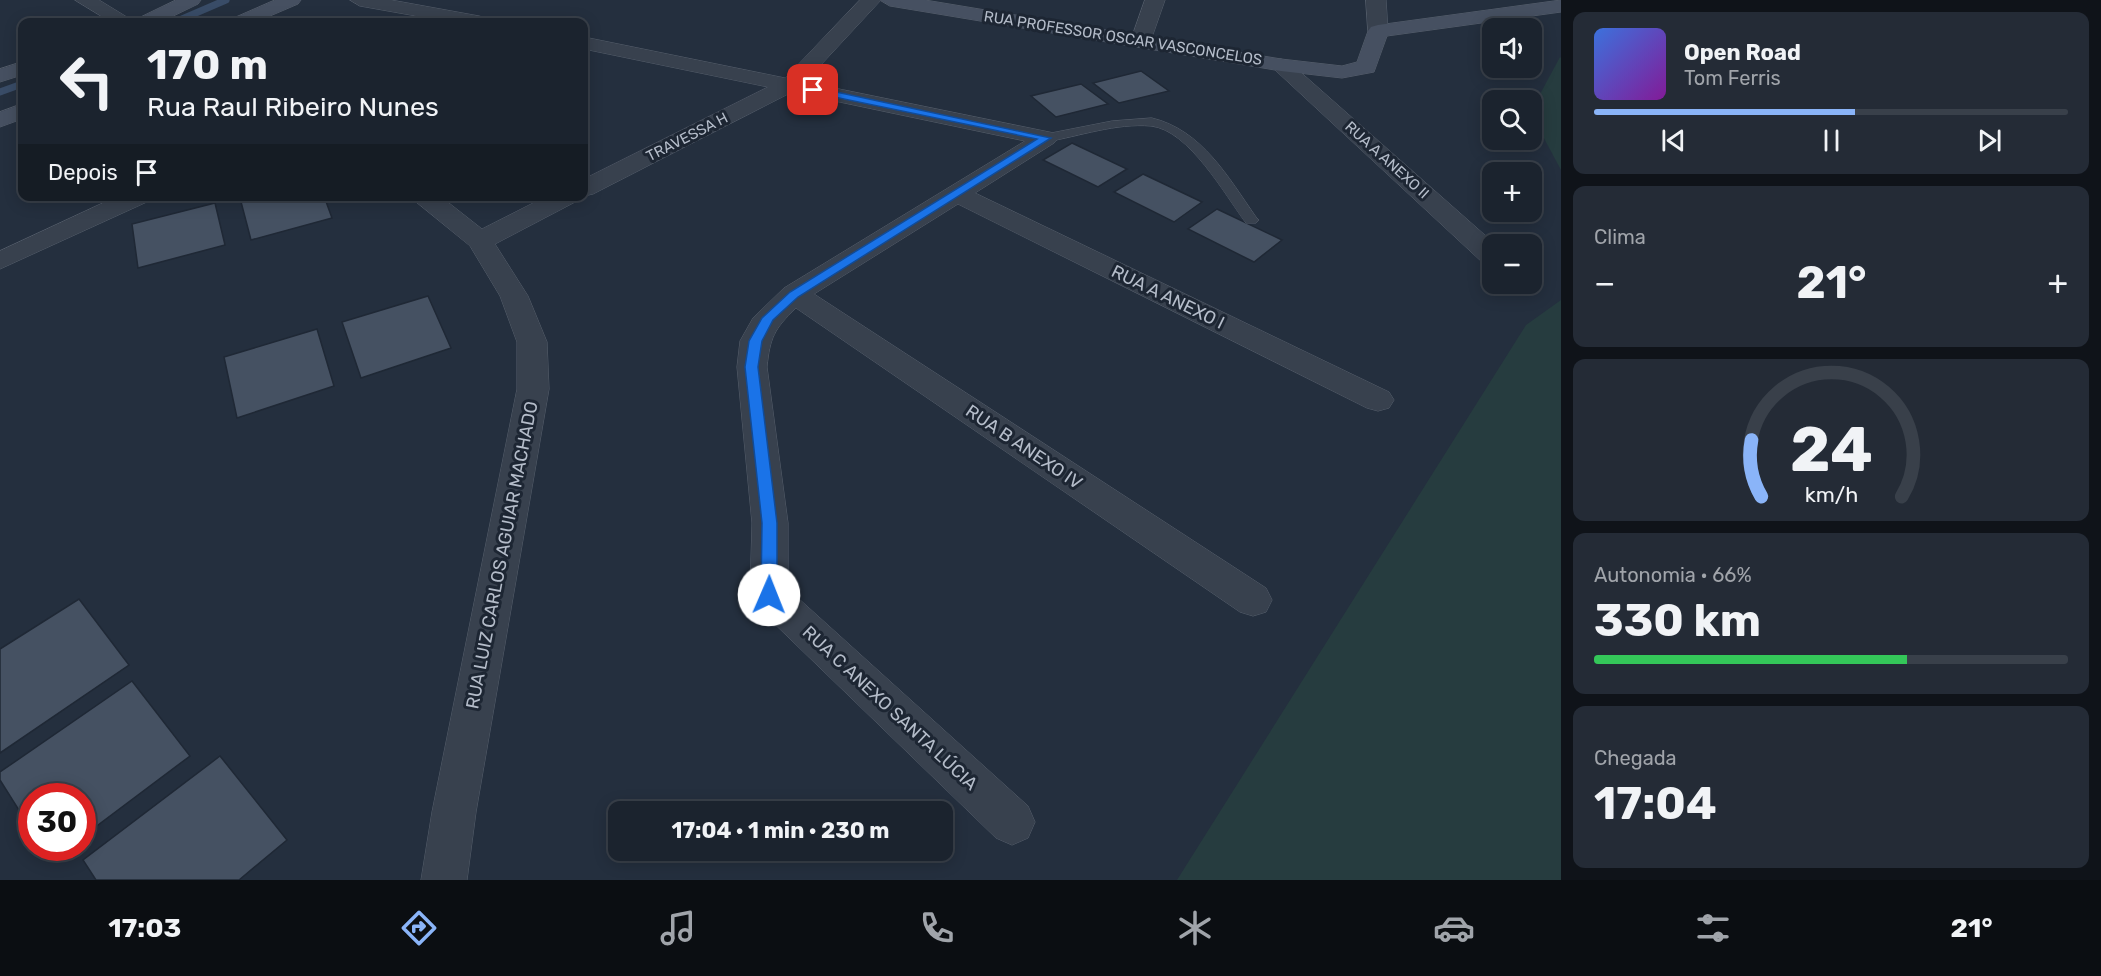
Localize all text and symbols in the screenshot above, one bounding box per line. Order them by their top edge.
street label: RUA PROFESSOR OSCAR VASCONCELOS [983,7,1263,69]
map controls [1482,18,1542,294]
button: sound [1482,18,1542,78]
text: Open Road [1684,39,1801,66]
text: 170 m [147,40,268,90]
icon: left [48,42,126,120]
pin [787,64,838,115]
text: Tom Ferris [1684,66,1781,90]
icon: arrive [796,73,829,106]
button: search [1482,90,1542,150]
text: Rua Raul Ribeiro Nunes [147,91,439,123]
street label: TRAVESSA H [643,109,731,165]
street label: RUA A ANEXO II [1341,118,1433,202]
icon: previous [1657,124,1690,157]
icon: pause [1815,124,1848,157]
icon: next [1973,124,2006,157]
icon: arrive [130,156,163,189]
text: Depois [48,159,118,186]
button: + [1482,162,1542,222]
text: Clima [1594,225,1646,249]
button: − [1482,234,1542,294]
text: 21° [1796,256,1867,309]
street label: RUA A ANEXO I [1108,260,1228,334]
text: − [1594,263,1615,302]
text: + [2047,263,2068,302]
street label: RUA LUIZ CARLOS AGUIAR MACHADO [461,399,543,711]
street label: RUA B ANEXO IV [962,400,1087,494]
text: 24 [1790,413,1872,487]
text: km/h [1804,482,1858,507]
position arrow [737,563,801,627]
text: Autonomia · 66% [1594,563,1752,587]
text: 330 km [1594,594,1761,647]
street label: RUA C ANEXO SANTA LÚCIA [798,621,982,795]
text: Chegada [1594,746,1677,770]
text: 17:04 [1594,777,1717,830]
speed limit sign: 30 [18,783,96,861]
text: 17:04 · 1 min · 230 m [671,817,890,844]
icon: directions [398,907,440,949]
icon: music [657,907,699,949]
icon: phone [916,907,958,949]
icon: climate [1174,907,1216,949]
icon: car [1433,907,1475,949]
icon: filters [1692,907,1734,949]
text: 17:03 [108,912,181,944]
text: 21° [1950,912,1993,944]

